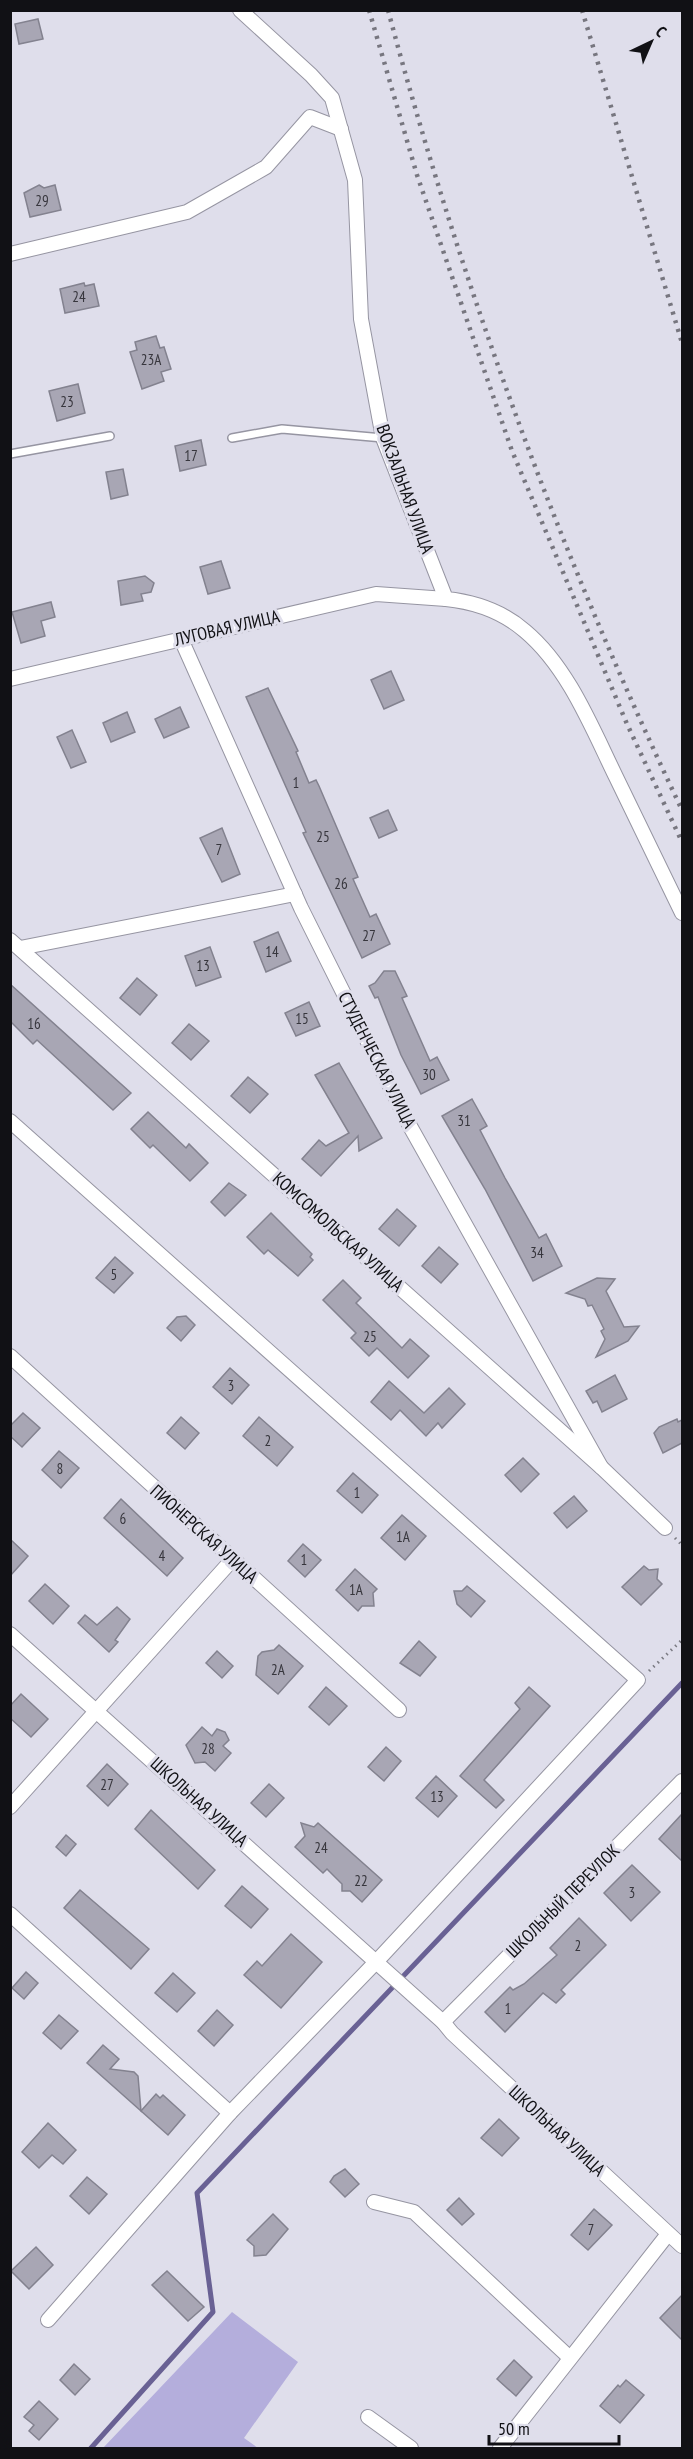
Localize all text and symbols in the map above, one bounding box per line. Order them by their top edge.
north arrow [621,12,681,72]
text: С [652,21,671,41]
house number: 29 [35,191,49,210]
house number: 24 [72,287,86,306]
house number: 23А [141,350,162,369]
house number: 23 [60,392,74,411]
street label: ВОКЗАЛЬНАЯ УЛИЦА [371,421,440,557]
house number: 17 [184,446,198,465]
street label: ЛУГОВАЯ УЛИЦА [171,604,282,651]
house number: 1 [293,773,299,792]
house number: 25 [316,827,330,846]
house number: 7 [216,840,222,859]
house number: 26 [334,874,348,893]
house number: 27 [362,926,376,945]
house number: 14 [265,942,279,961]
house number: 13 [196,956,210,975]
street label: СТУДЕНЧЕСКАЯ УЛИЦА [333,988,422,1132]
house number: 15 [295,1009,309,1028]
house number: 16 [27,1014,41,1033]
house number: 30 [422,1065,436,1084]
house number: 31 [457,1111,471,1130]
street label: КОМСОМОЛЬСКАЯ УЛИЦА [268,1167,409,1297]
house number: 34 [530,1243,544,1262]
house number: 5 [111,1265,117,1284]
house number: 25 [363,1327,377,1346]
house number: 3 [228,1376,234,1395]
house number: 2 [265,1431,271,1450]
house number: 8 [57,1459,63,1478]
street label: ПИОНЕРСКАЯ УЛИЦА [146,1479,263,1588]
house number: 1 [354,1483,360,1502]
house number: 6 [120,1509,127,1528]
house number: 1А [396,1527,411,1546]
house number: 4 [159,1546,166,1565]
house number: 1 [301,1550,307,1569]
house number: 1А [349,1580,364,1599]
house number: 2А [271,1660,286,1679]
house number: 28 [201,1739,215,1758]
street label: ШКОЛЬНАЯ УЛИЦА [146,1752,253,1852]
house number: 27 [100,1775,114,1794]
house number: 13 [430,1787,444,1806]
house number: 24 [314,1838,328,1857]
street label: ШКОЛЬНЫЙ ПЕРЕУЛОК [501,1839,624,1962]
house number: 22 [354,1871,368,1890]
house number: 3 [629,1883,635,1902]
house number: 2 [575,1936,581,1955]
house number: 1 [505,1999,511,2018]
street label: ШКОЛЬНАЯ УЛИЦА [504,2080,611,2181]
house number: 7 [588,2220,594,2239]
scale bar [489,2408,620,2446]
text: 50 m [498,2417,530,2440]

